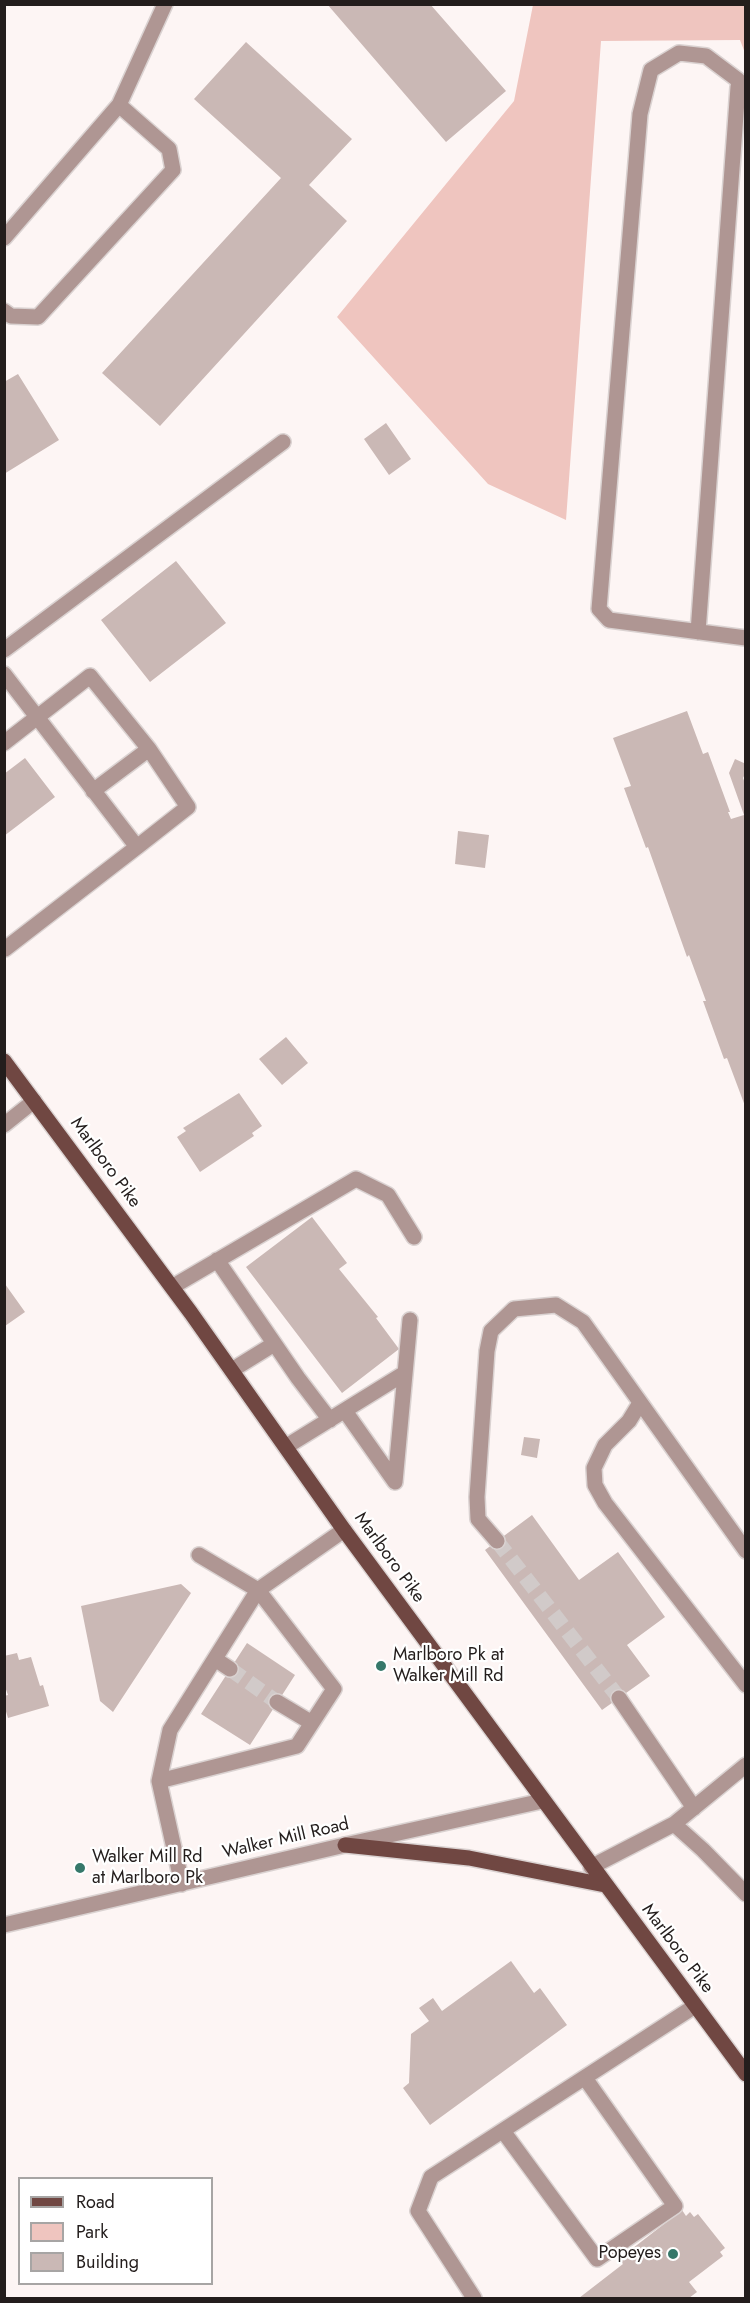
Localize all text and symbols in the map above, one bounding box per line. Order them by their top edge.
street label: Marlboro Pike [65,1114,145,1212]
street label: Marlboro Pike [349,1509,429,1607]
place label: Marlboro Pk at Walker Mill Rd [393,1645,504,1688]
marker: Marlboro Pk at Walker Mill Rd [374,1659,388,1673]
street label: Walker Mill Road [221,1814,351,1864]
place label: Walker Mill Rd at Marlboro Pk [92,1847,203,1890]
marker: Walker Mill Rd at Marlboro Pk [73,1861,87,1875]
street label: Marlboro Pike [636,1900,718,1998]
legend [18,2177,213,2285]
text: Road [76,2189,115,2215]
text: Park [76,2219,108,2245]
place label: Popeyes [598,2243,661,2265]
marker: Popeyes [666,2247,680,2261]
text: Building [76,2249,139,2275]

